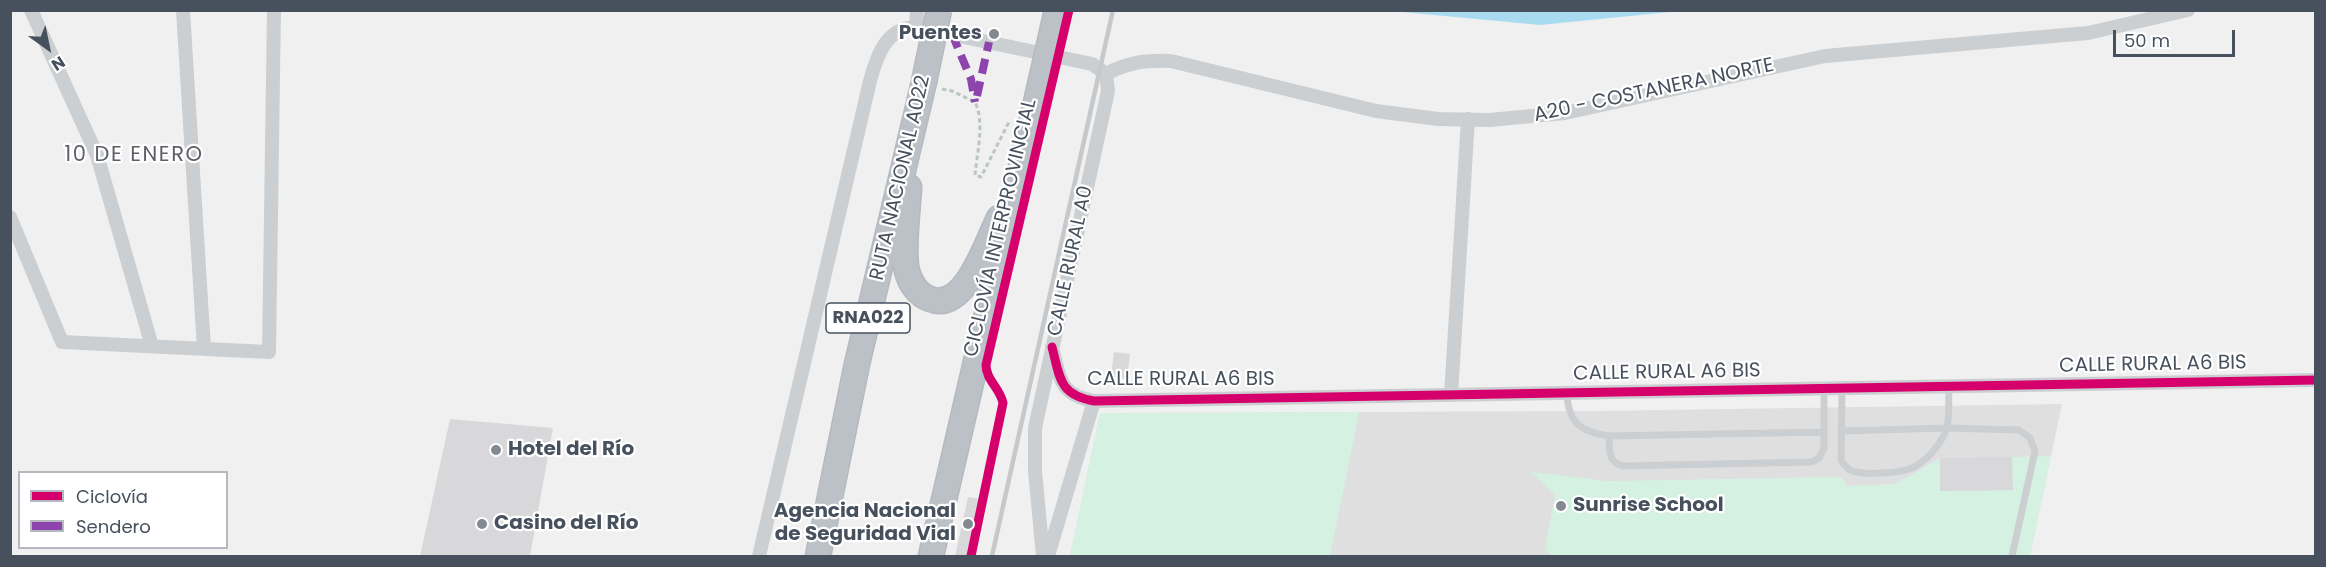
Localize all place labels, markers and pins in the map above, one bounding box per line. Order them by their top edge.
place label: Puentes [899,22,982,46]
marker: Puentes [987,27,1001,41]
place label: Hotel del Río [508,438,634,462]
marker: Hotel del Río [489,443,503,457]
place label: Sunrise School [1573,494,1724,518]
marker: Sunrise School [1554,499,1568,513]
place label: Agencia Nacional de Seguridad Vial [774,500,956,547]
place label: Casino del Río [494,512,639,536]
marker: Casino del Río [475,517,489,531]
marker: Agencia Nacional de Seguridad Vial [961,517,975,531]

